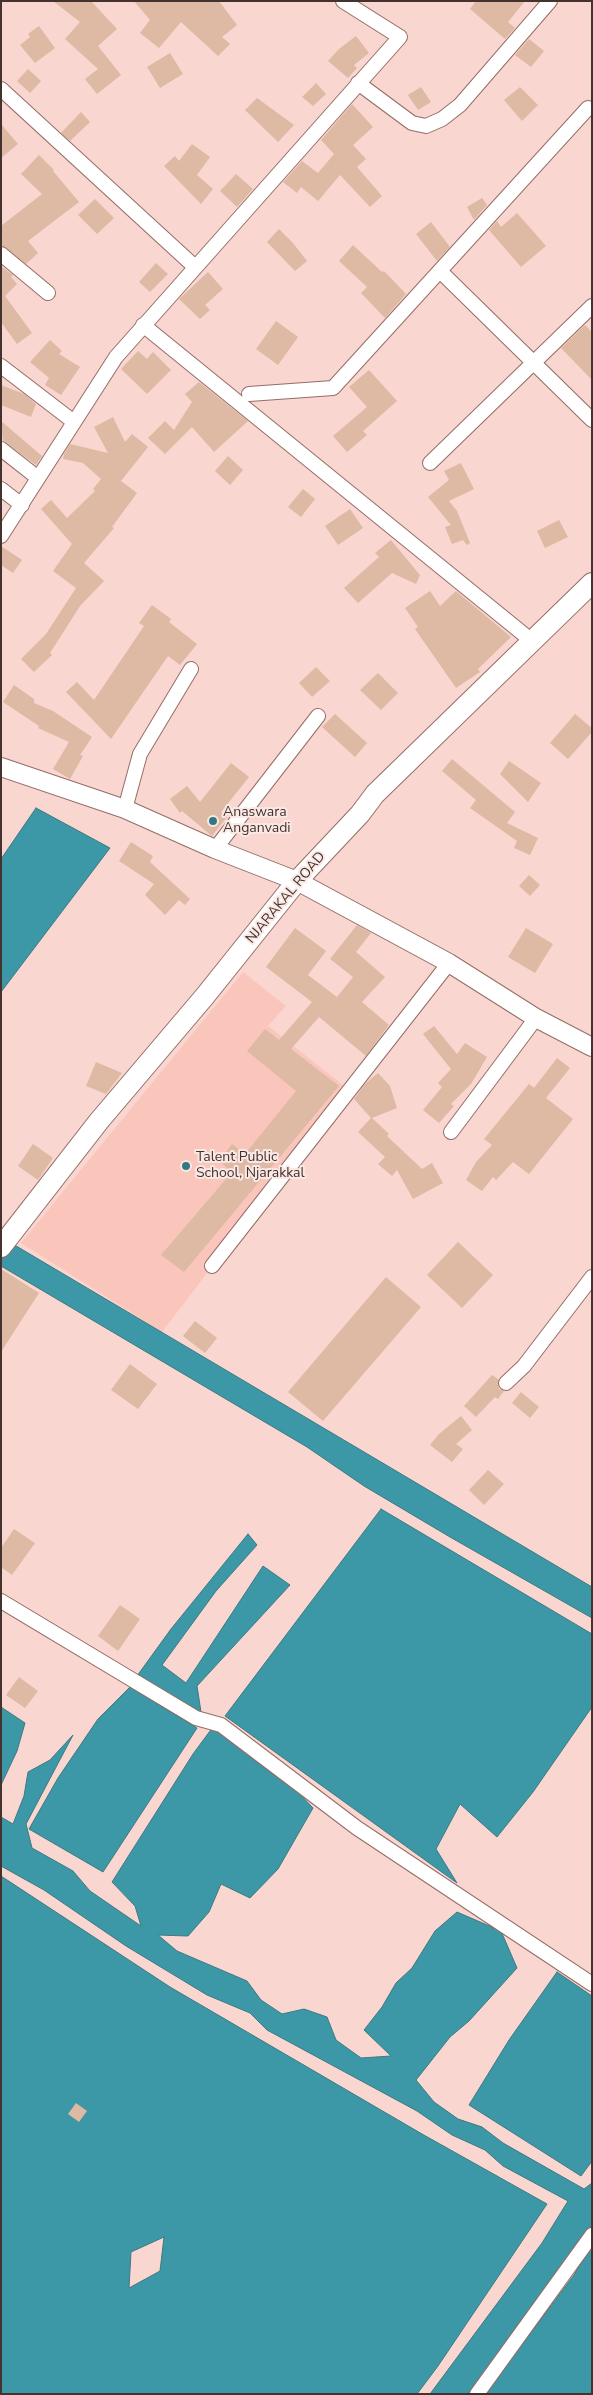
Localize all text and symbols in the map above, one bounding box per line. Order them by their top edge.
place label: Anaswara Anganvadi [223,805,291,838]
marker: Anaswara Anganvadi [207,815,219,827]
street label: NJARAKAL ROAD [243,849,329,947]
place label: Talent Public School, Njarakkal [196,1150,305,1182]
marker: Talent Public School, Njarakkal [180,1160,192,1172]

